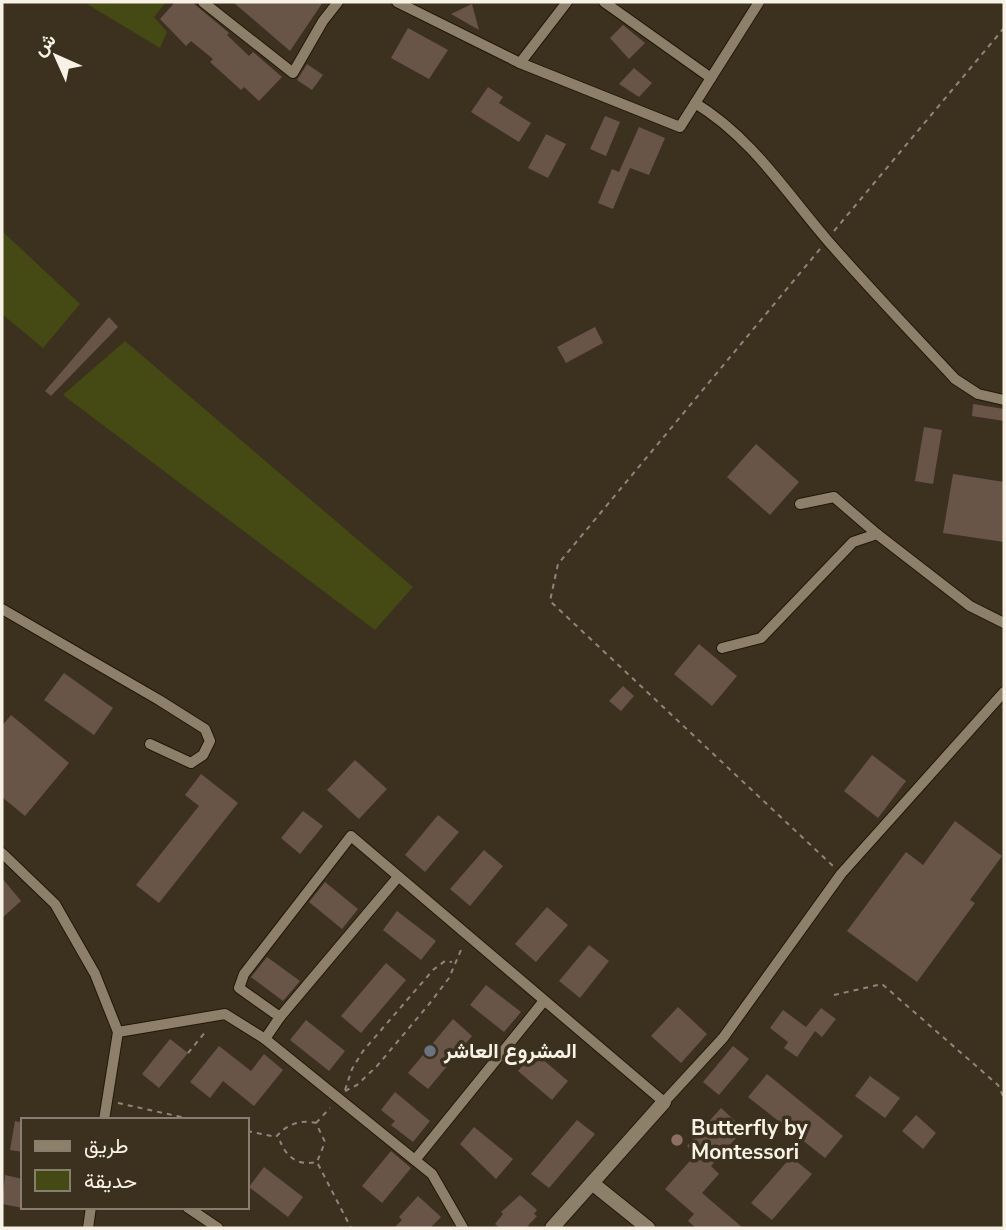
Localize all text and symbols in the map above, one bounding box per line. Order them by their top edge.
north arrow [21,21,91,91]
text: ش [27,27,62,62]
place label: المشروع العاشر [443,1037,577,1065]
marker: المشروع العاشر [422,1043,438,1059]
place label: Butterfly by Montessori [691,1114,808,1166]
legend [21,1118,248,1209]
text: طريق [84,1132,129,1160]
marker: Butterfly by Montessori [669,1132,685,1148]
text: حديقة [84,1167,137,1195]

